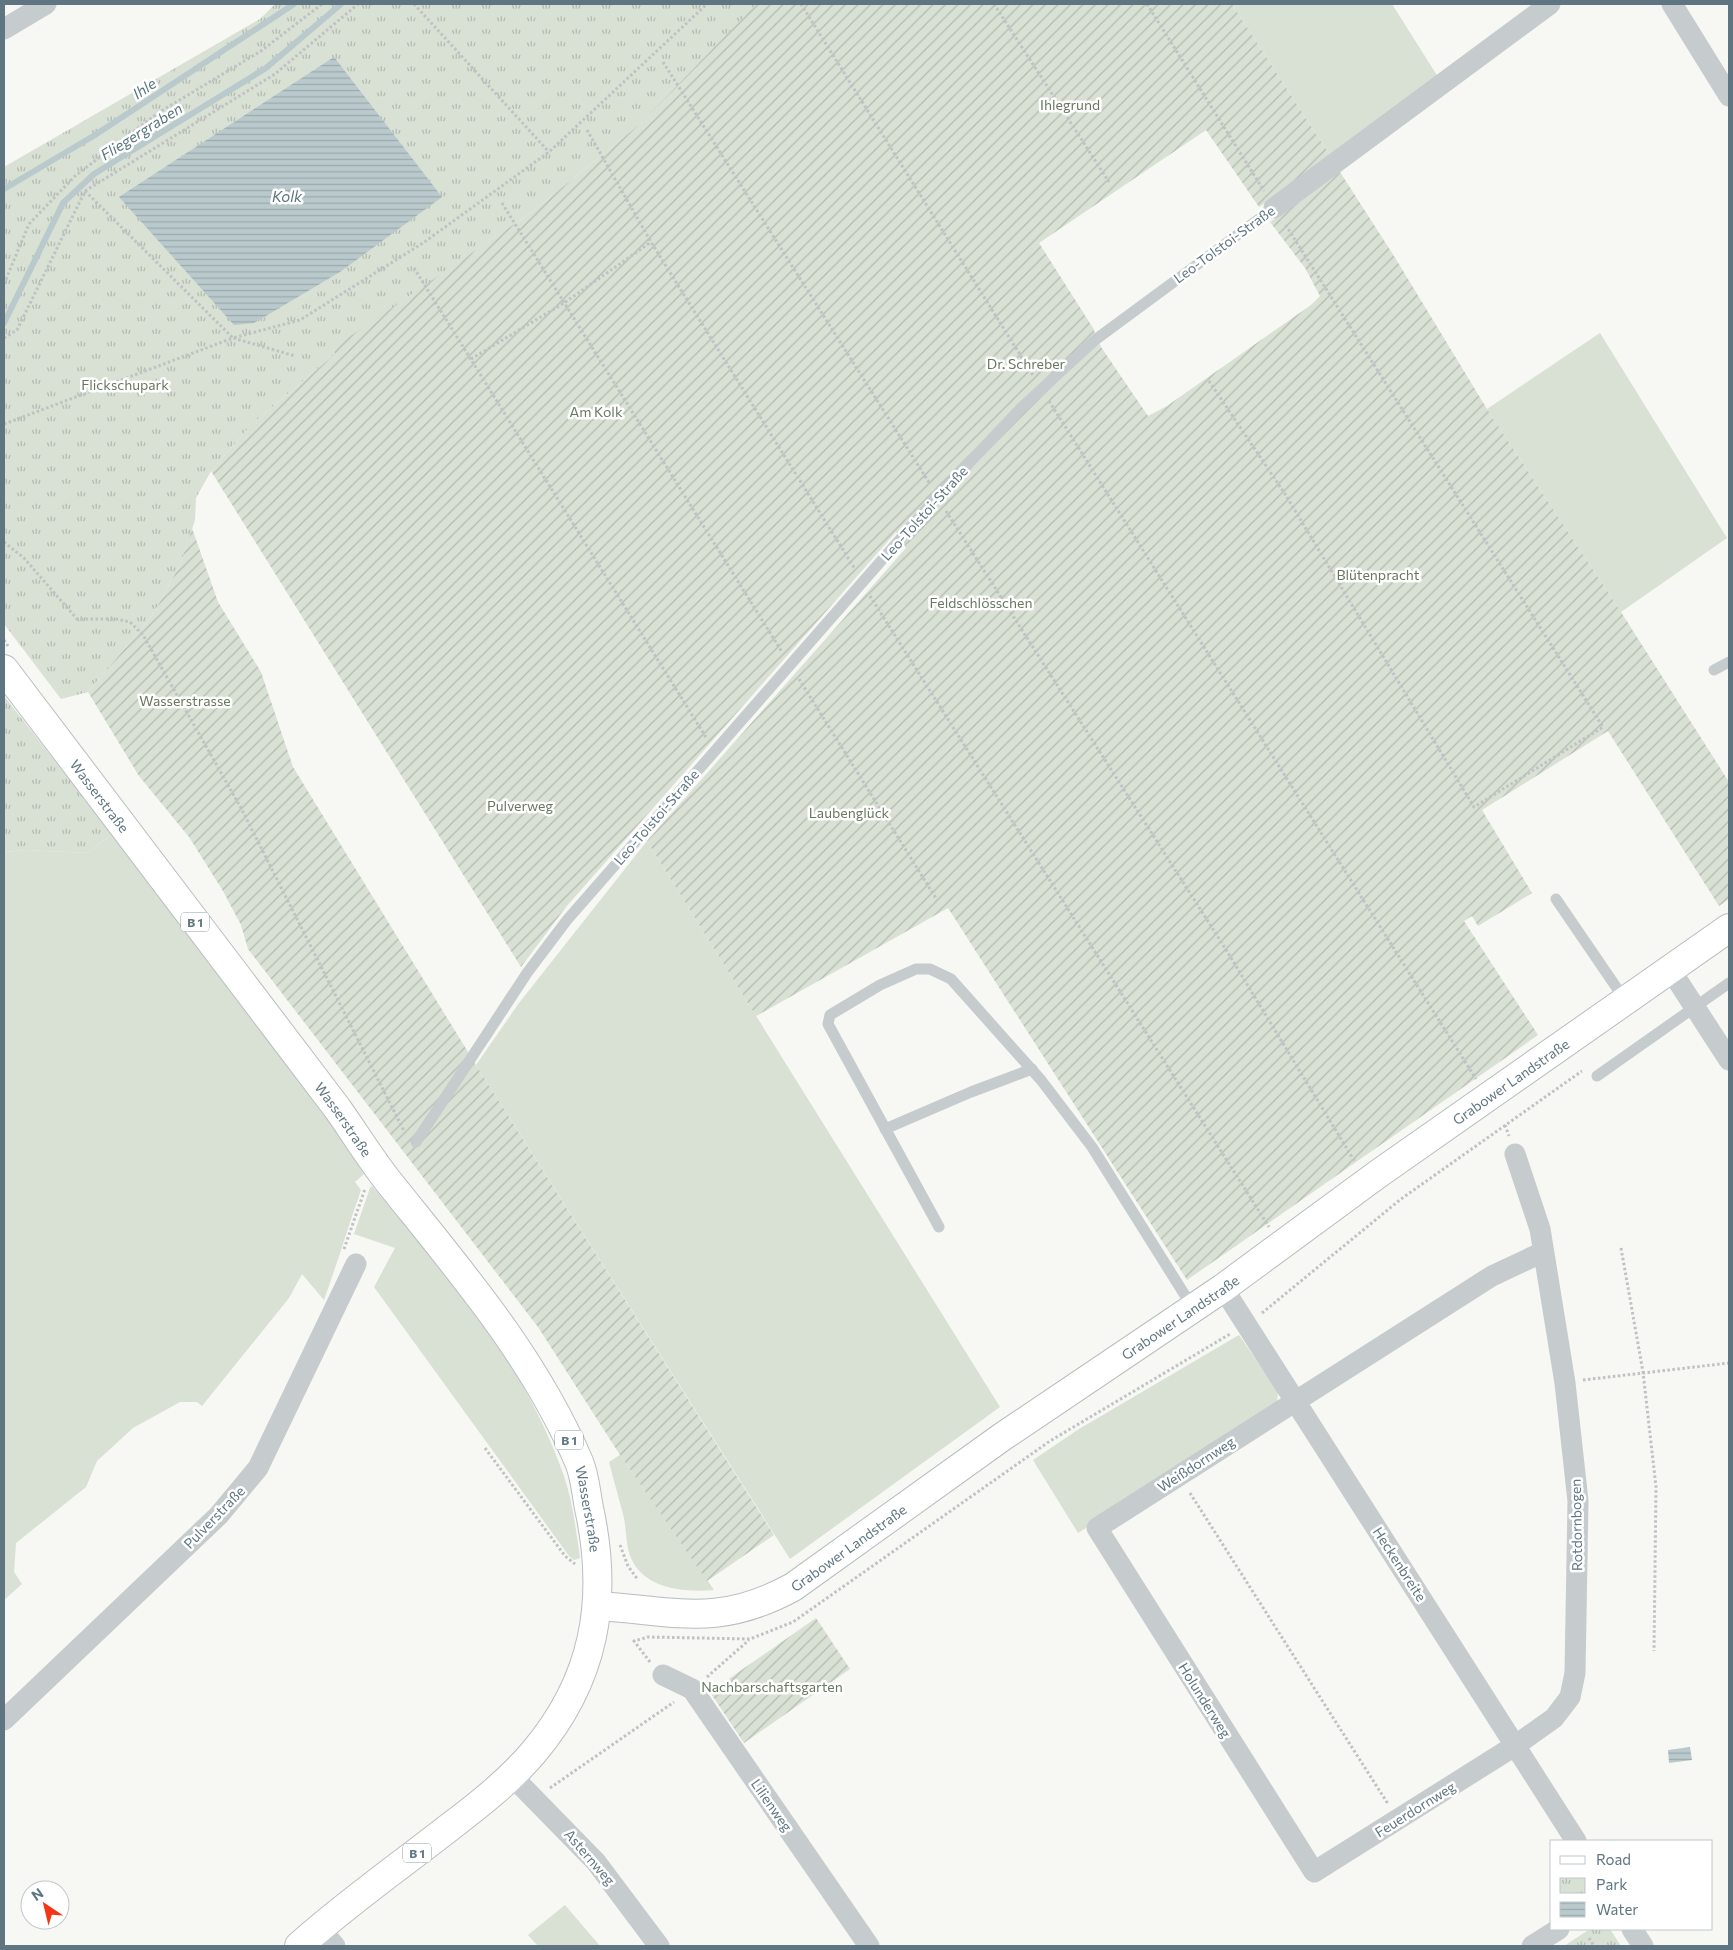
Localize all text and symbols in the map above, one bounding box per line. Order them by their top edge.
water label: Ihle [129,74,159,102]
park label: Ihlegrund [1040,96,1100,113]
water label: Fliegergraben [97,99,185,163]
water label: Kolk [272,187,303,205]
street label: Leo-Tolstoi-Straße [1170,202,1278,286]
park label: Dr. Schreber [987,355,1066,372]
park label: Flickschupark [81,376,169,393]
park label: Am Kolk [570,403,623,420]
street label: Leo-Tolstoi-Straße [877,462,971,564]
park label: Blütenpracht [1336,566,1420,583]
park label: Feldschlösschen [930,594,1032,611]
park label: Wasserstrasse [139,692,231,709]
street label: Wasserstraße [67,756,133,836]
street label: Leo-Tolstoi-Straße [610,766,702,868]
park label: Pulverweg [487,797,553,814]
park label: Laubenglück [809,804,890,821]
road number: B 1 [181,912,209,932]
street label: Grabower Landstraße [1449,1035,1572,1128]
street label: Wasserstraße [312,1079,376,1160]
street label: Grabower Landstraße [1118,1271,1242,1363]
road number: B 1 [555,1430,583,1450]
street label: Weißdornweg [1154,1433,1238,1495]
street label: Wasserstraße [573,1464,604,1553]
street label: Rotdornbogen [1567,1479,1585,1571]
street label: Pulverstraße [180,1482,248,1552]
street label: Grabower Landstraße [787,1500,909,1595]
street label: Heckenbreite [1370,1524,1430,1604]
street label: Holunderweg [1175,1659,1235,1741]
park label: Nachbarschaftsgarten [701,1678,843,1695]
street label: Lilienweg [748,1776,796,1835]
street label: Feuerdornweg [1372,1777,1459,1840]
street label: Asternweg [561,1826,619,1889]
legend [1550,1840,1713,1930]
road number: B 1 [403,1844,431,1862]
text: Road [1596,1850,1631,1868]
text: Park [1596,1875,1627,1893]
north arrow [20,1880,70,1930]
text: N [28,1884,46,1904]
text: Water [1596,1900,1638,1918]

